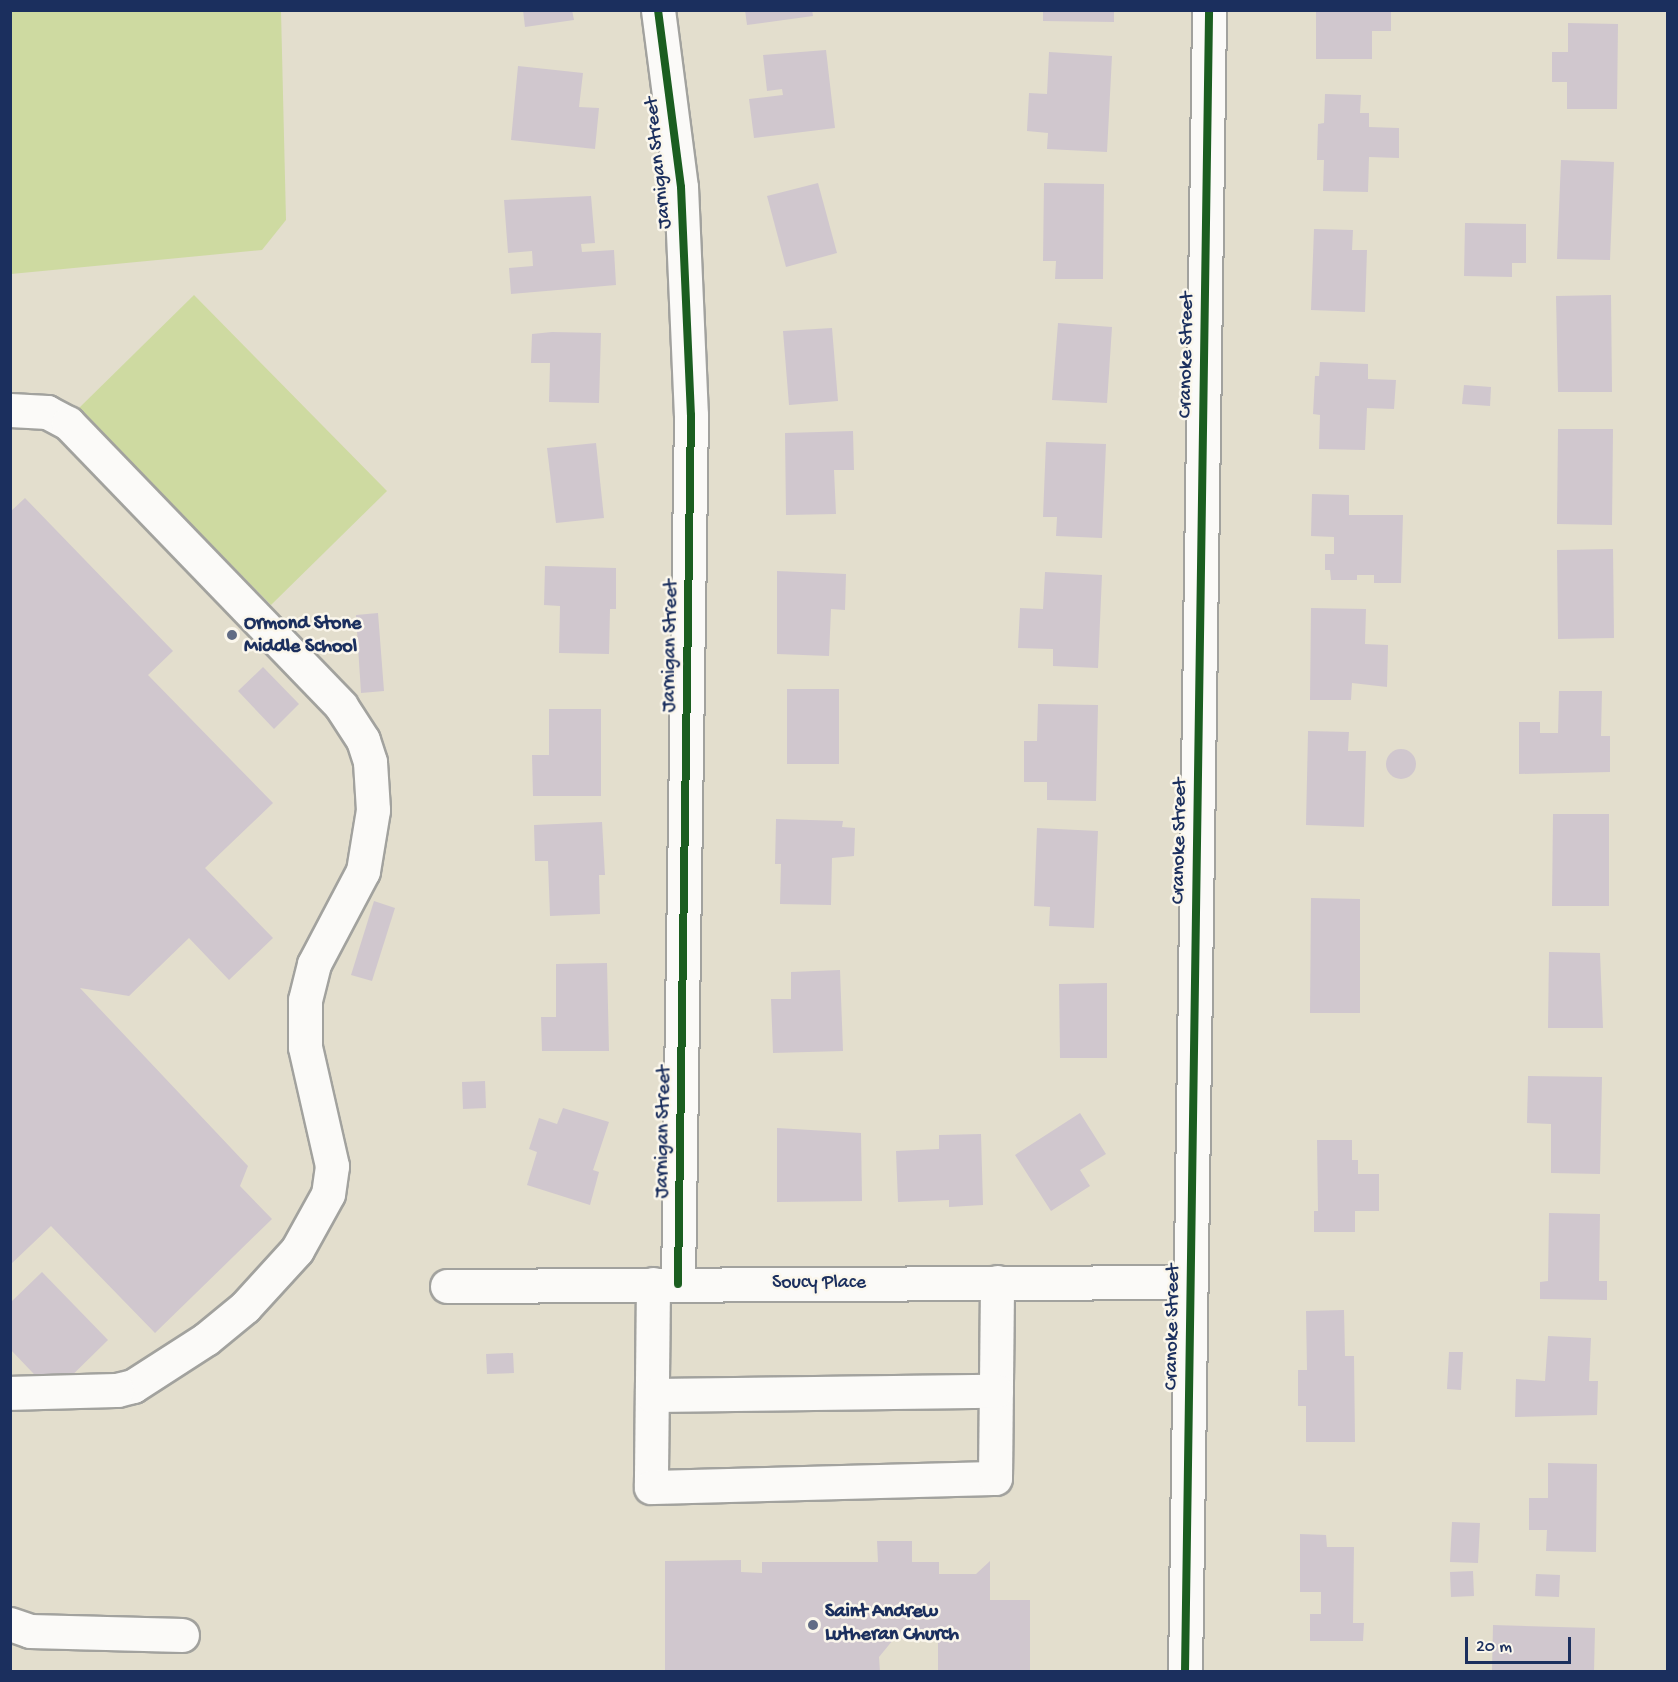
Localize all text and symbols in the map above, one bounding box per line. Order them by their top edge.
street label: Jarnigan Street [640,96,678,230]
street label: Cranoke Street [1174,292,1200,418]
street label: Jarnigan Street [658,579,684,713]
place label: Ormond Stone Middle School [244,612,361,659]
marker: Ormond Stone Middle School [225,628,239,642]
street label: Cranoke Street [1167,778,1193,904]
street label: Jarnigan Street [651,1065,677,1199]
street label: Cranoke Street [1160,1264,1186,1390]
street label: Soucy Place [772,1271,866,1295]
place label: Saint Andrew Lutheran Church [825,1601,959,1648]
marker: Saint Andrew Lutheran Church [806,1618,820,1632]
scale bar [1468,1625,1574,1663]
text: 20 m [1476,1637,1512,1658]

